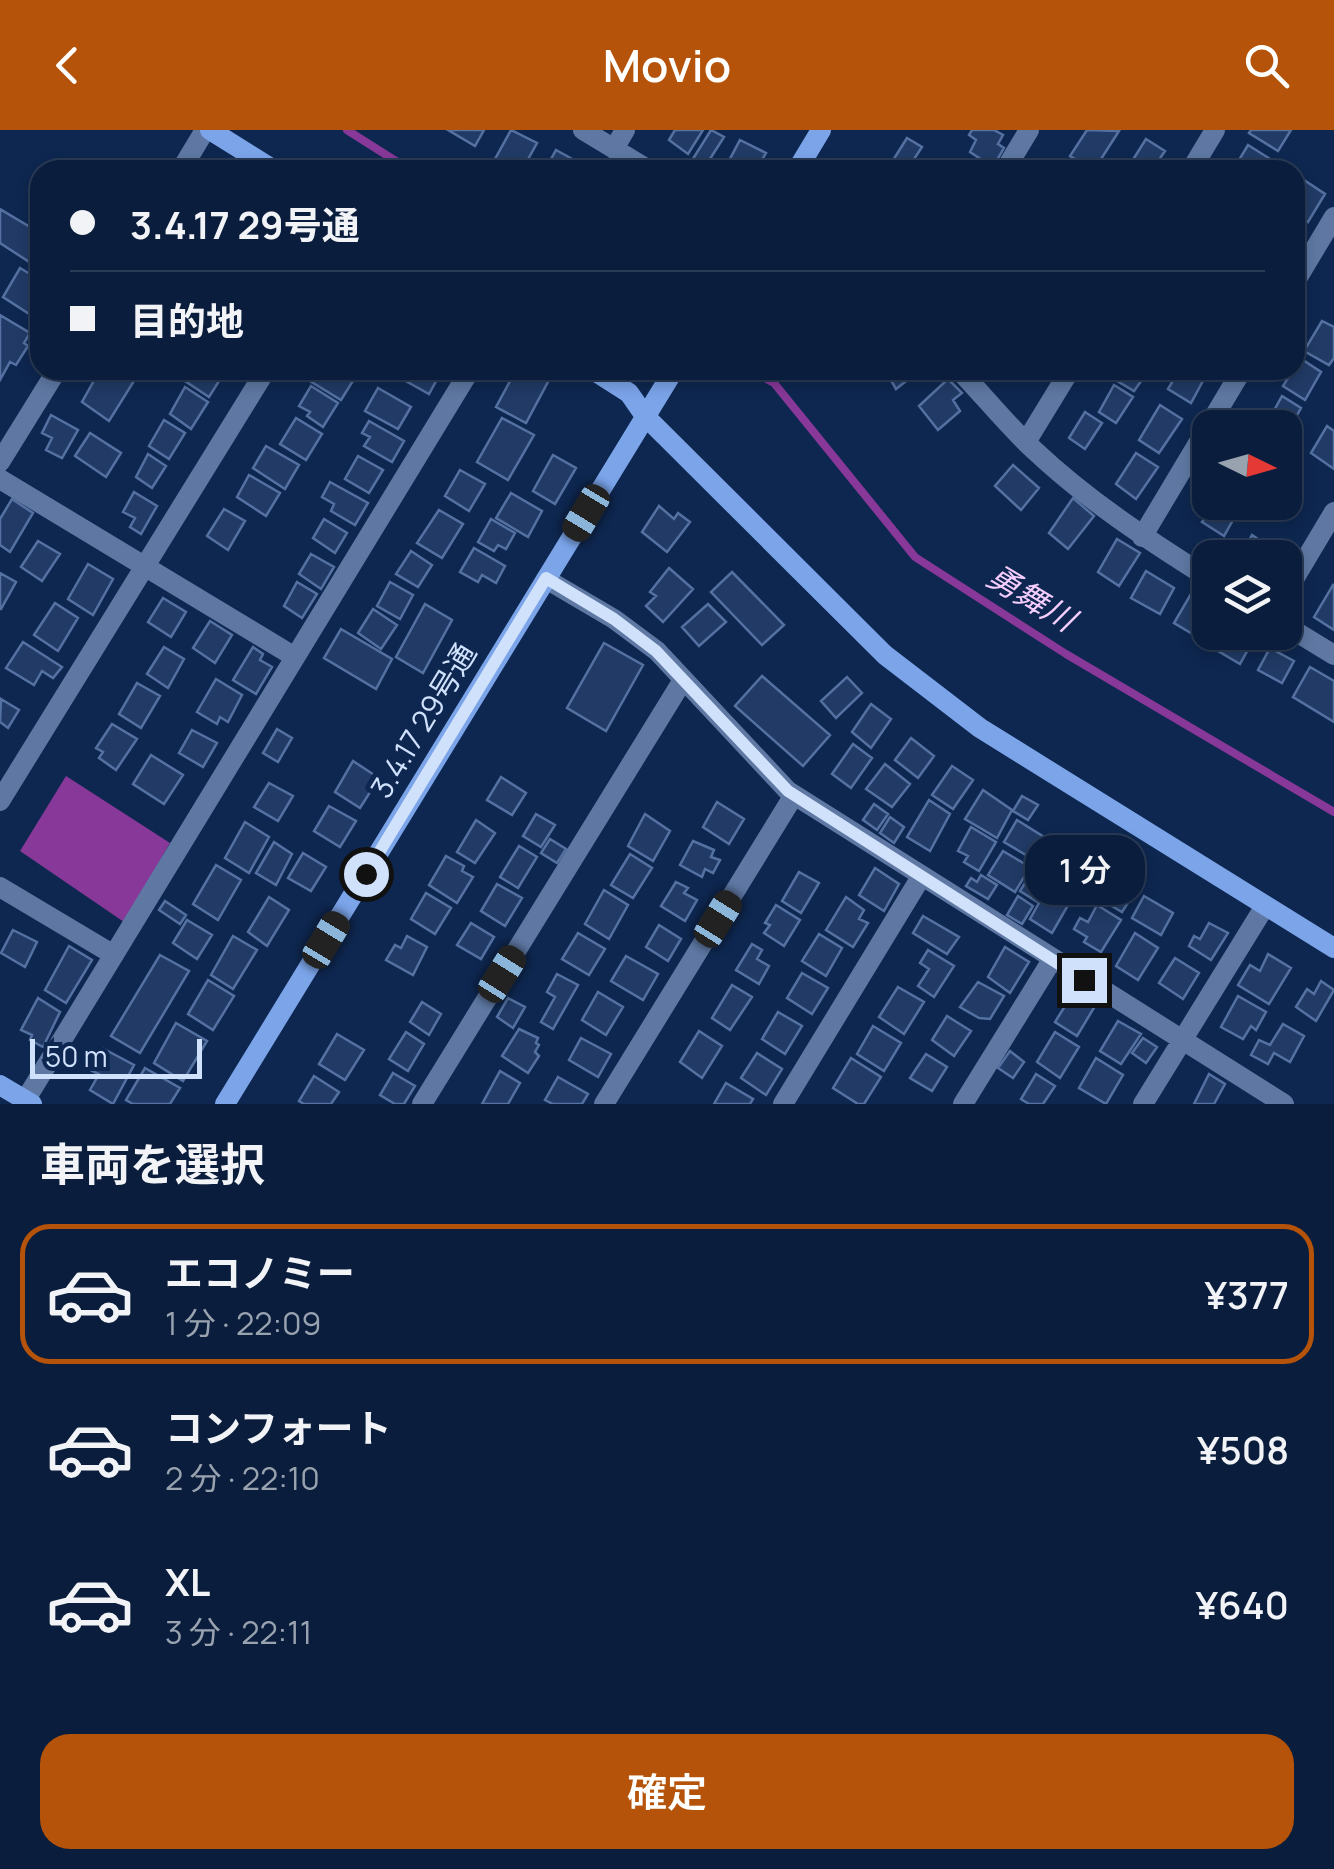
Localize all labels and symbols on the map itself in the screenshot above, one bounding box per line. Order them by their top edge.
north arrow [1192,410,1302,520]
car [558,480,614,546]
water label: 勇舞川 [979,554,1087,642]
street label: 3.4.17 29号通 [360,635,485,805]
callout: 1 分 [1024,835,1144,905]
route start [344,852,389,897]
car [689,886,747,952]
car [298,907,354,973]
car [473,941,531,1007]
route end [1062,958,1107,1003]
scale bar [30,1034,202,1078]

